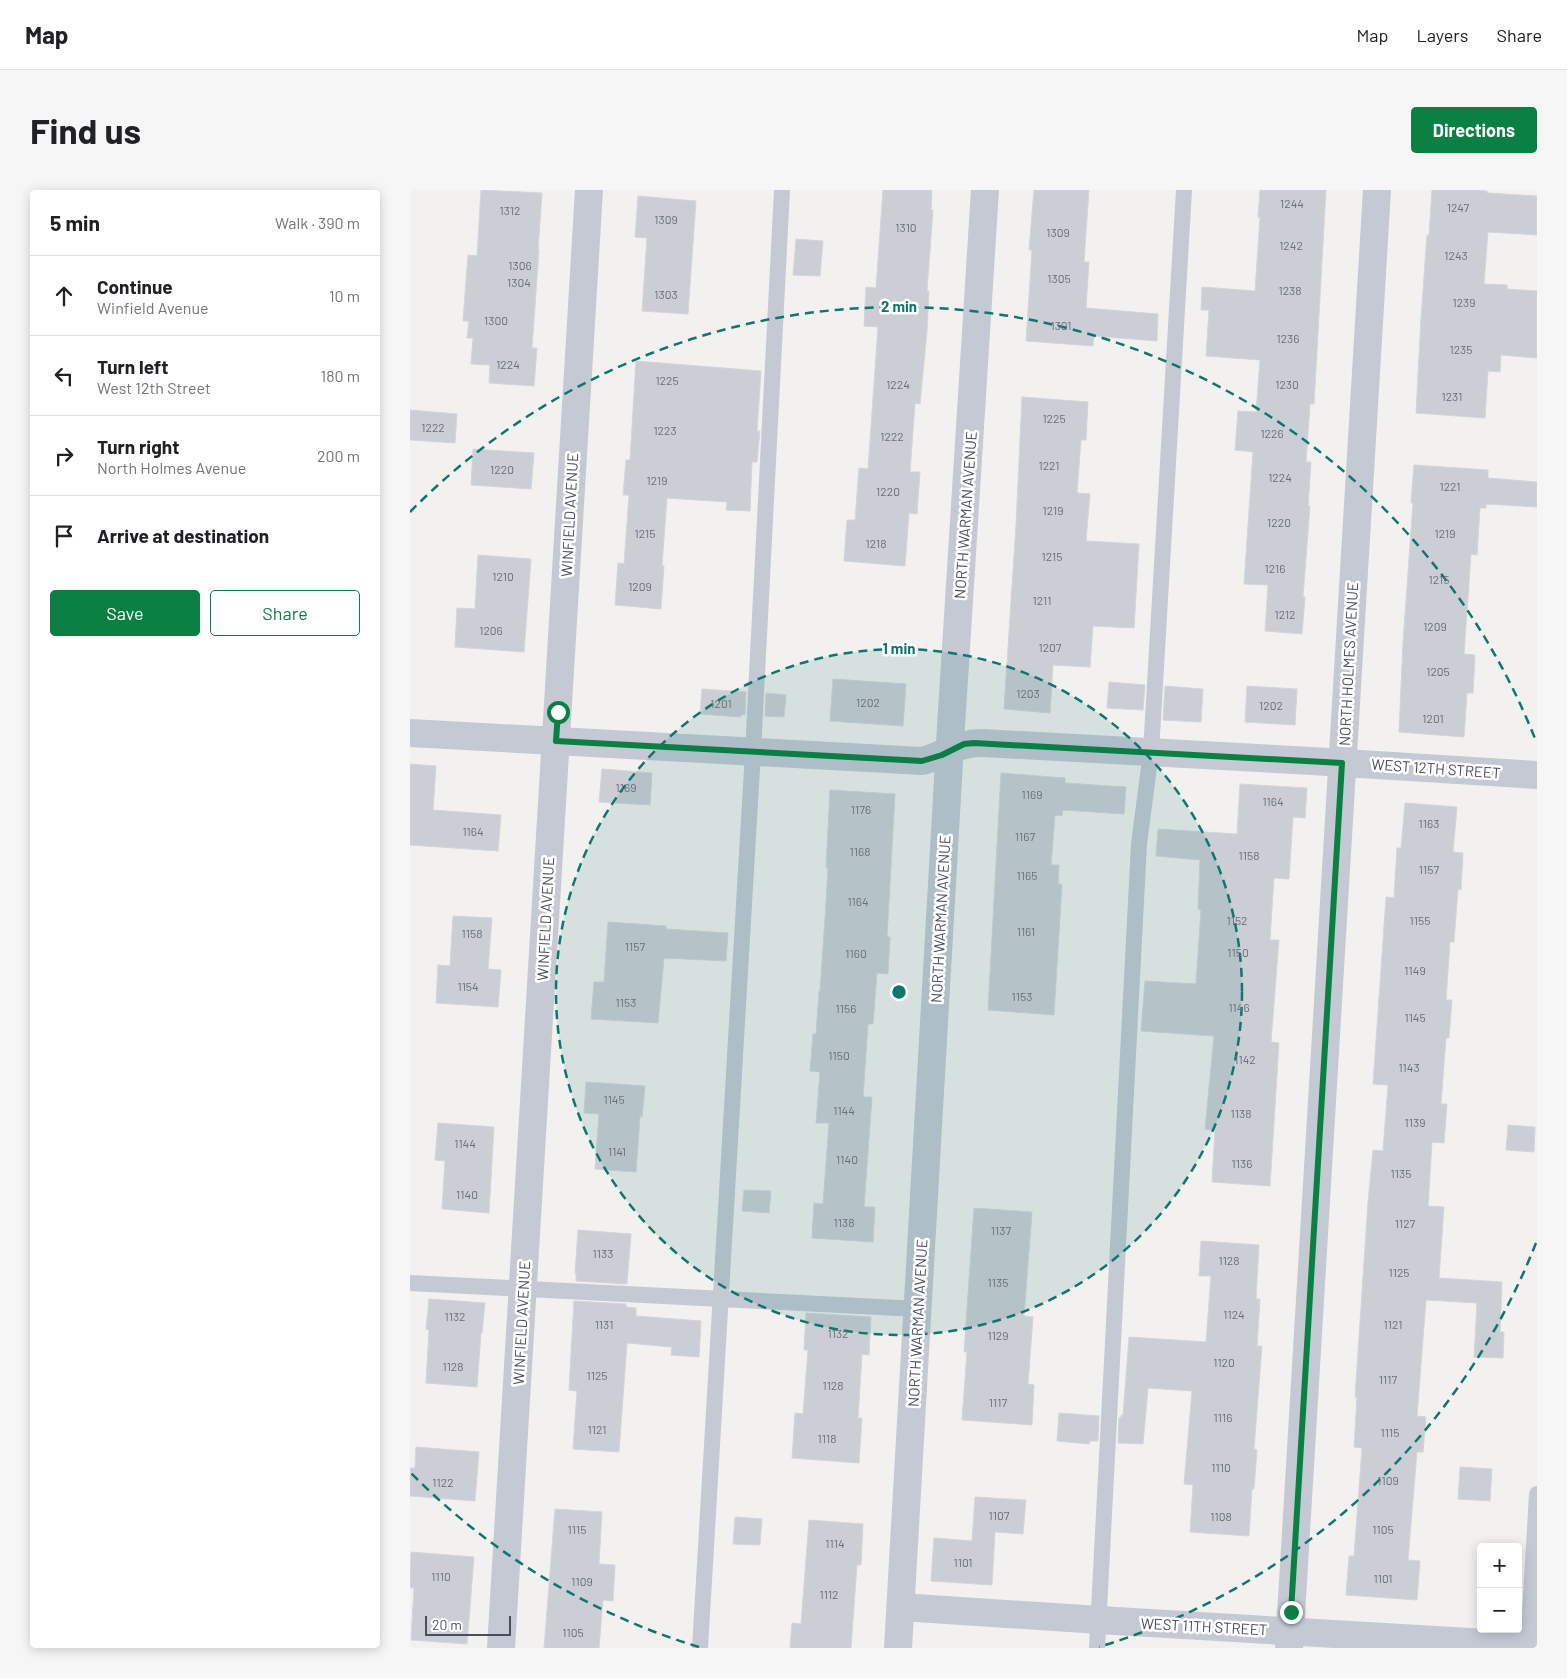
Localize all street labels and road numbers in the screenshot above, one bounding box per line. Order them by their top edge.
street label: NORTH WARMAN AVENUE [950,431,980,599]
street label: WINFIELD AVENUE [557,452,581,578]
street label: NORTH HOLMES AVENUE [1335,582,1361,746]
street label: WEST 12TH STREET [1371,755,1501,781]
street label: NORTH WARMAN AVENUE [927,835,953,1003]
street label: WINFIELD AVENUE [533,856,557,982]
street label: NORTH WARMAN AVENUE [904,1239,930,1407]
street label: WINFIELD AVENUE [509,1260,533,1386]
street label: WEST 11TH STREET [1140,1614,1268,1638]

